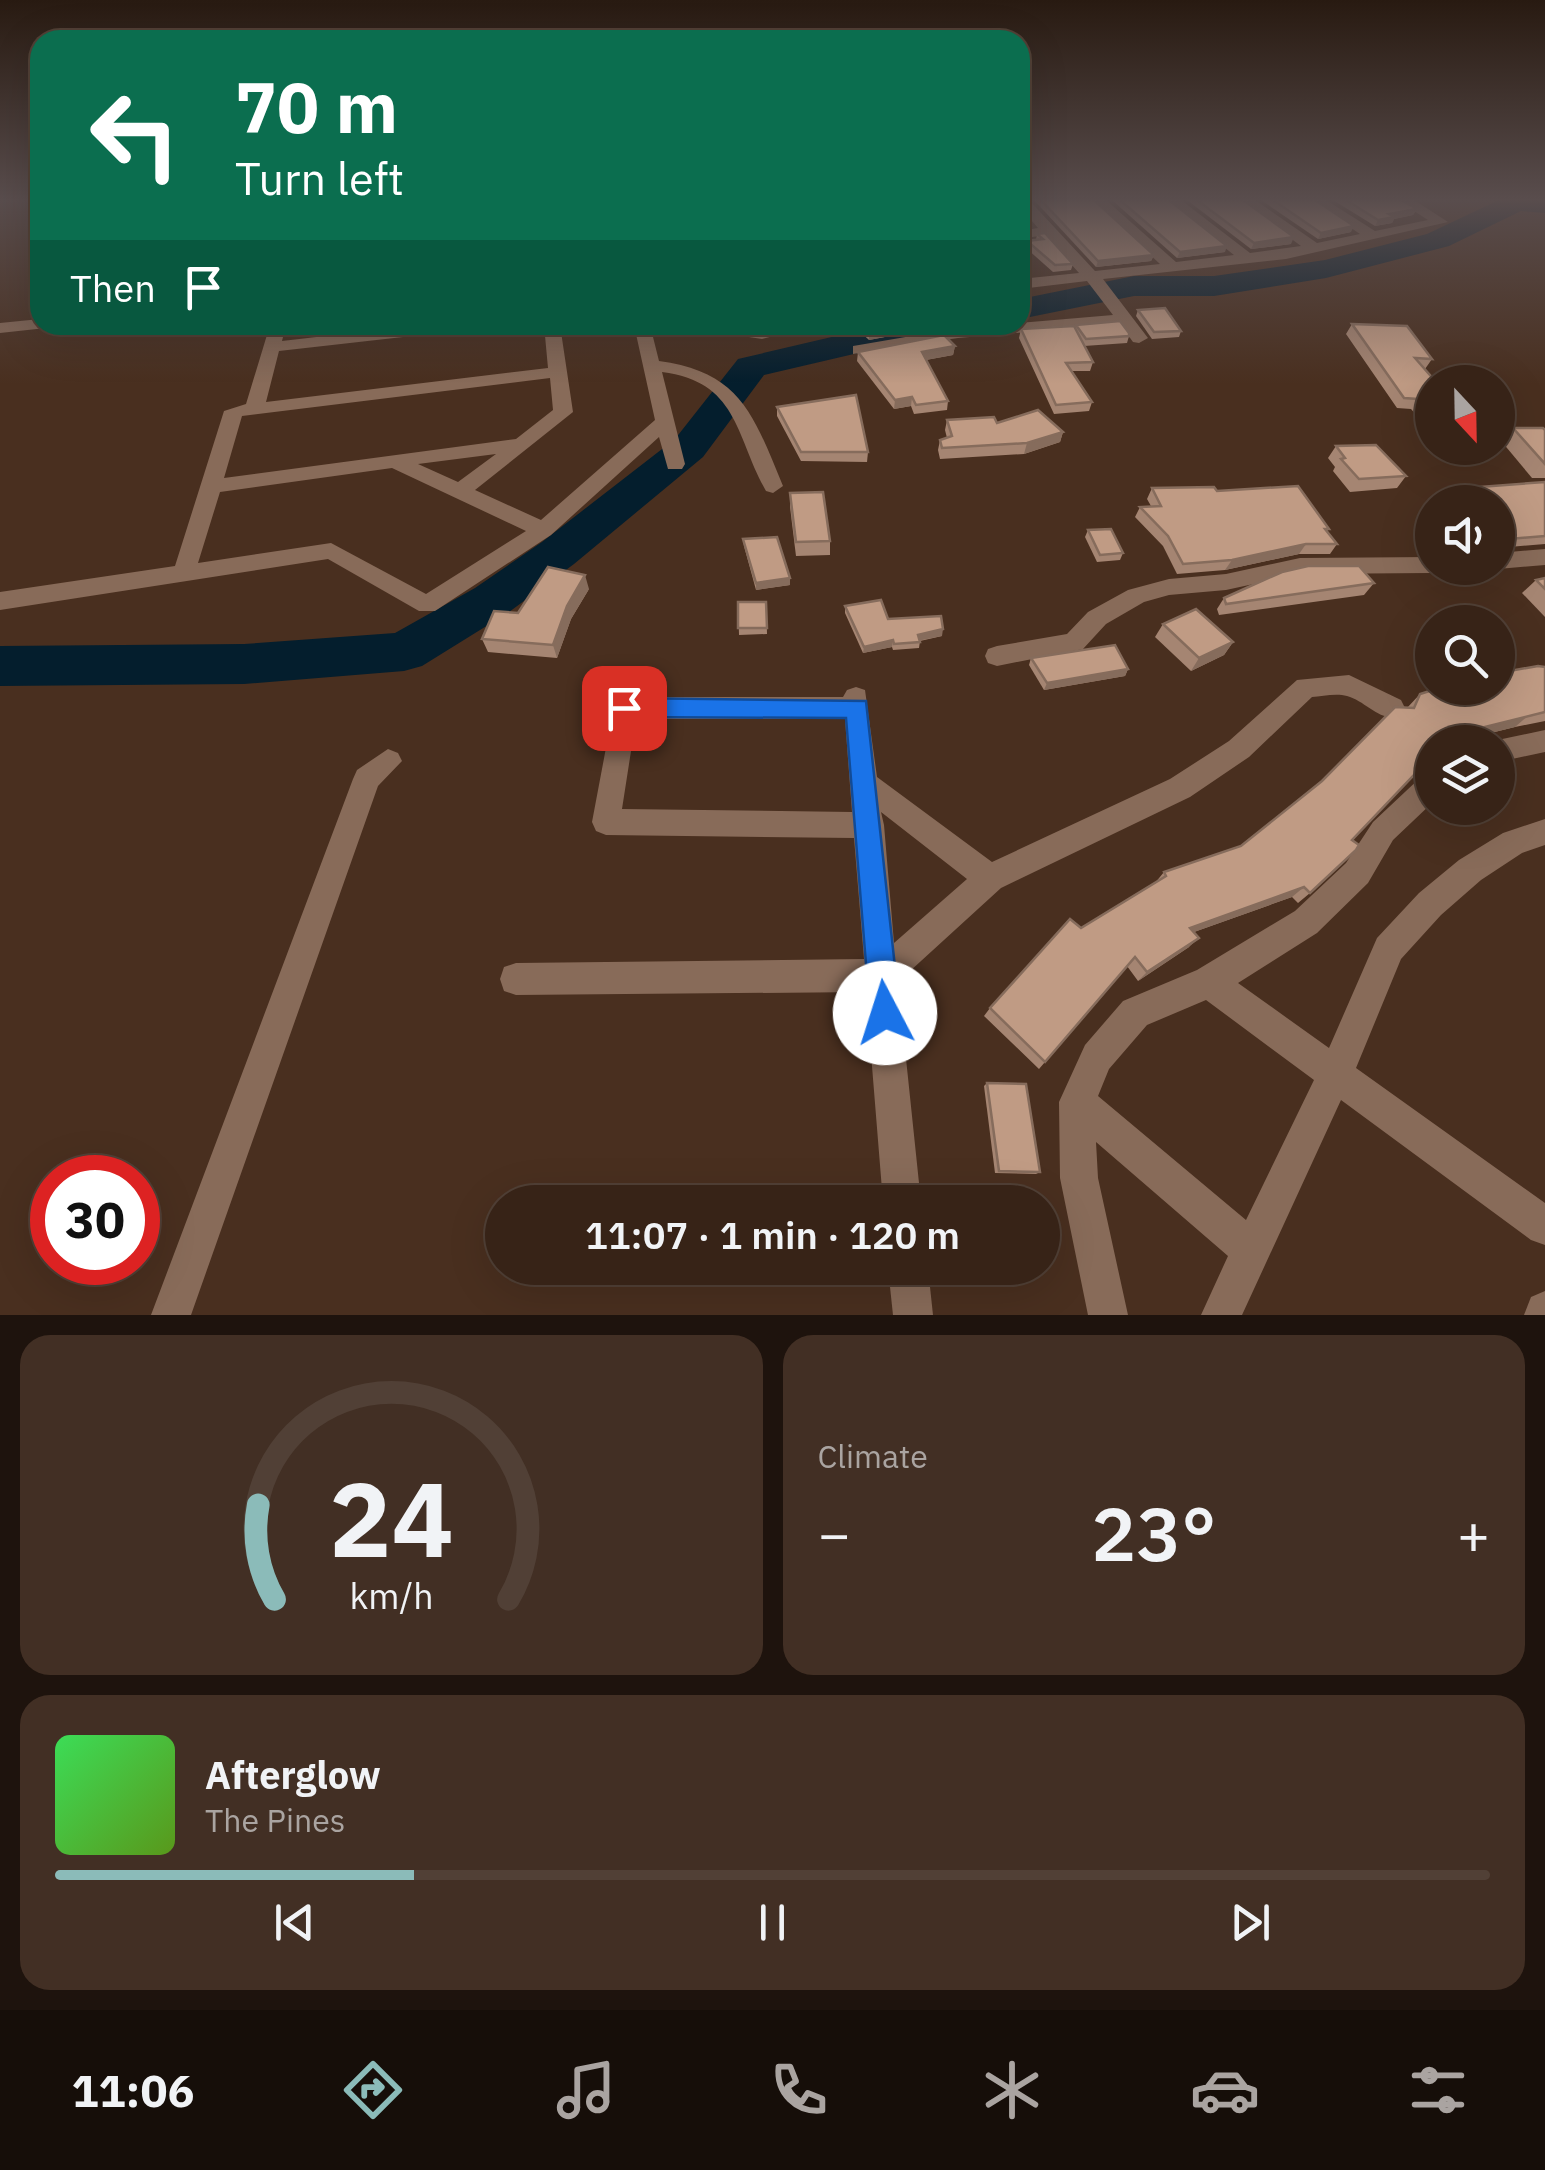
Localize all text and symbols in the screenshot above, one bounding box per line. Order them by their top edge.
text: 70 m [235,61,398,152]
icon: left [70,70,200,200]
text: Turn left [235,149,404,207]
icon: arrive [176,260,231,315]
text: Then [70,263,156,312]
north arrow [1415,365,1515,465]
map controls [1415,365,1515,825]
button: sound [1415,485,1515,585]
button: search [1415,605,1515,705]
pin [582,666,667,751]
icon: arrive [597,681,652,736]
button: layers [1415,725,1515,825]
position arrow [833,961,937,1065]
speed limit sign: 30 [30,1155,160,1285]
text: 11:07 · 1 min · 120 m [585,1210,960,1259]
text: Climate [818,1435,928,1477]
text: 24 [329,1450,454,1586]
text: 23° [1091,1484,1216,1582]
text: − [818,1498,851,1569]
text: + [1457,1498,1490,1569]
text: km/h [349,1572,433,1619]
text: Afterglow [205,1750,381,1799]
text: The Pines [205,1799,345,1841]
icon: previous [267,1895,322,1950]
icon: pause [745,1895,800,1950]
icon: next [1223,1895,1278,1950]
icon: directions [338,2055,408,2125]
icon: music [551,2055,621,2125]
icon: phone [764,2055,834,2125]
icon: climate [977,2055,1047,2125]
icon: car [1190,2055,1260,2125]
icon: filters [1403,2055,1473,2125]
text: 11:06 [72,2061,194,2119]

